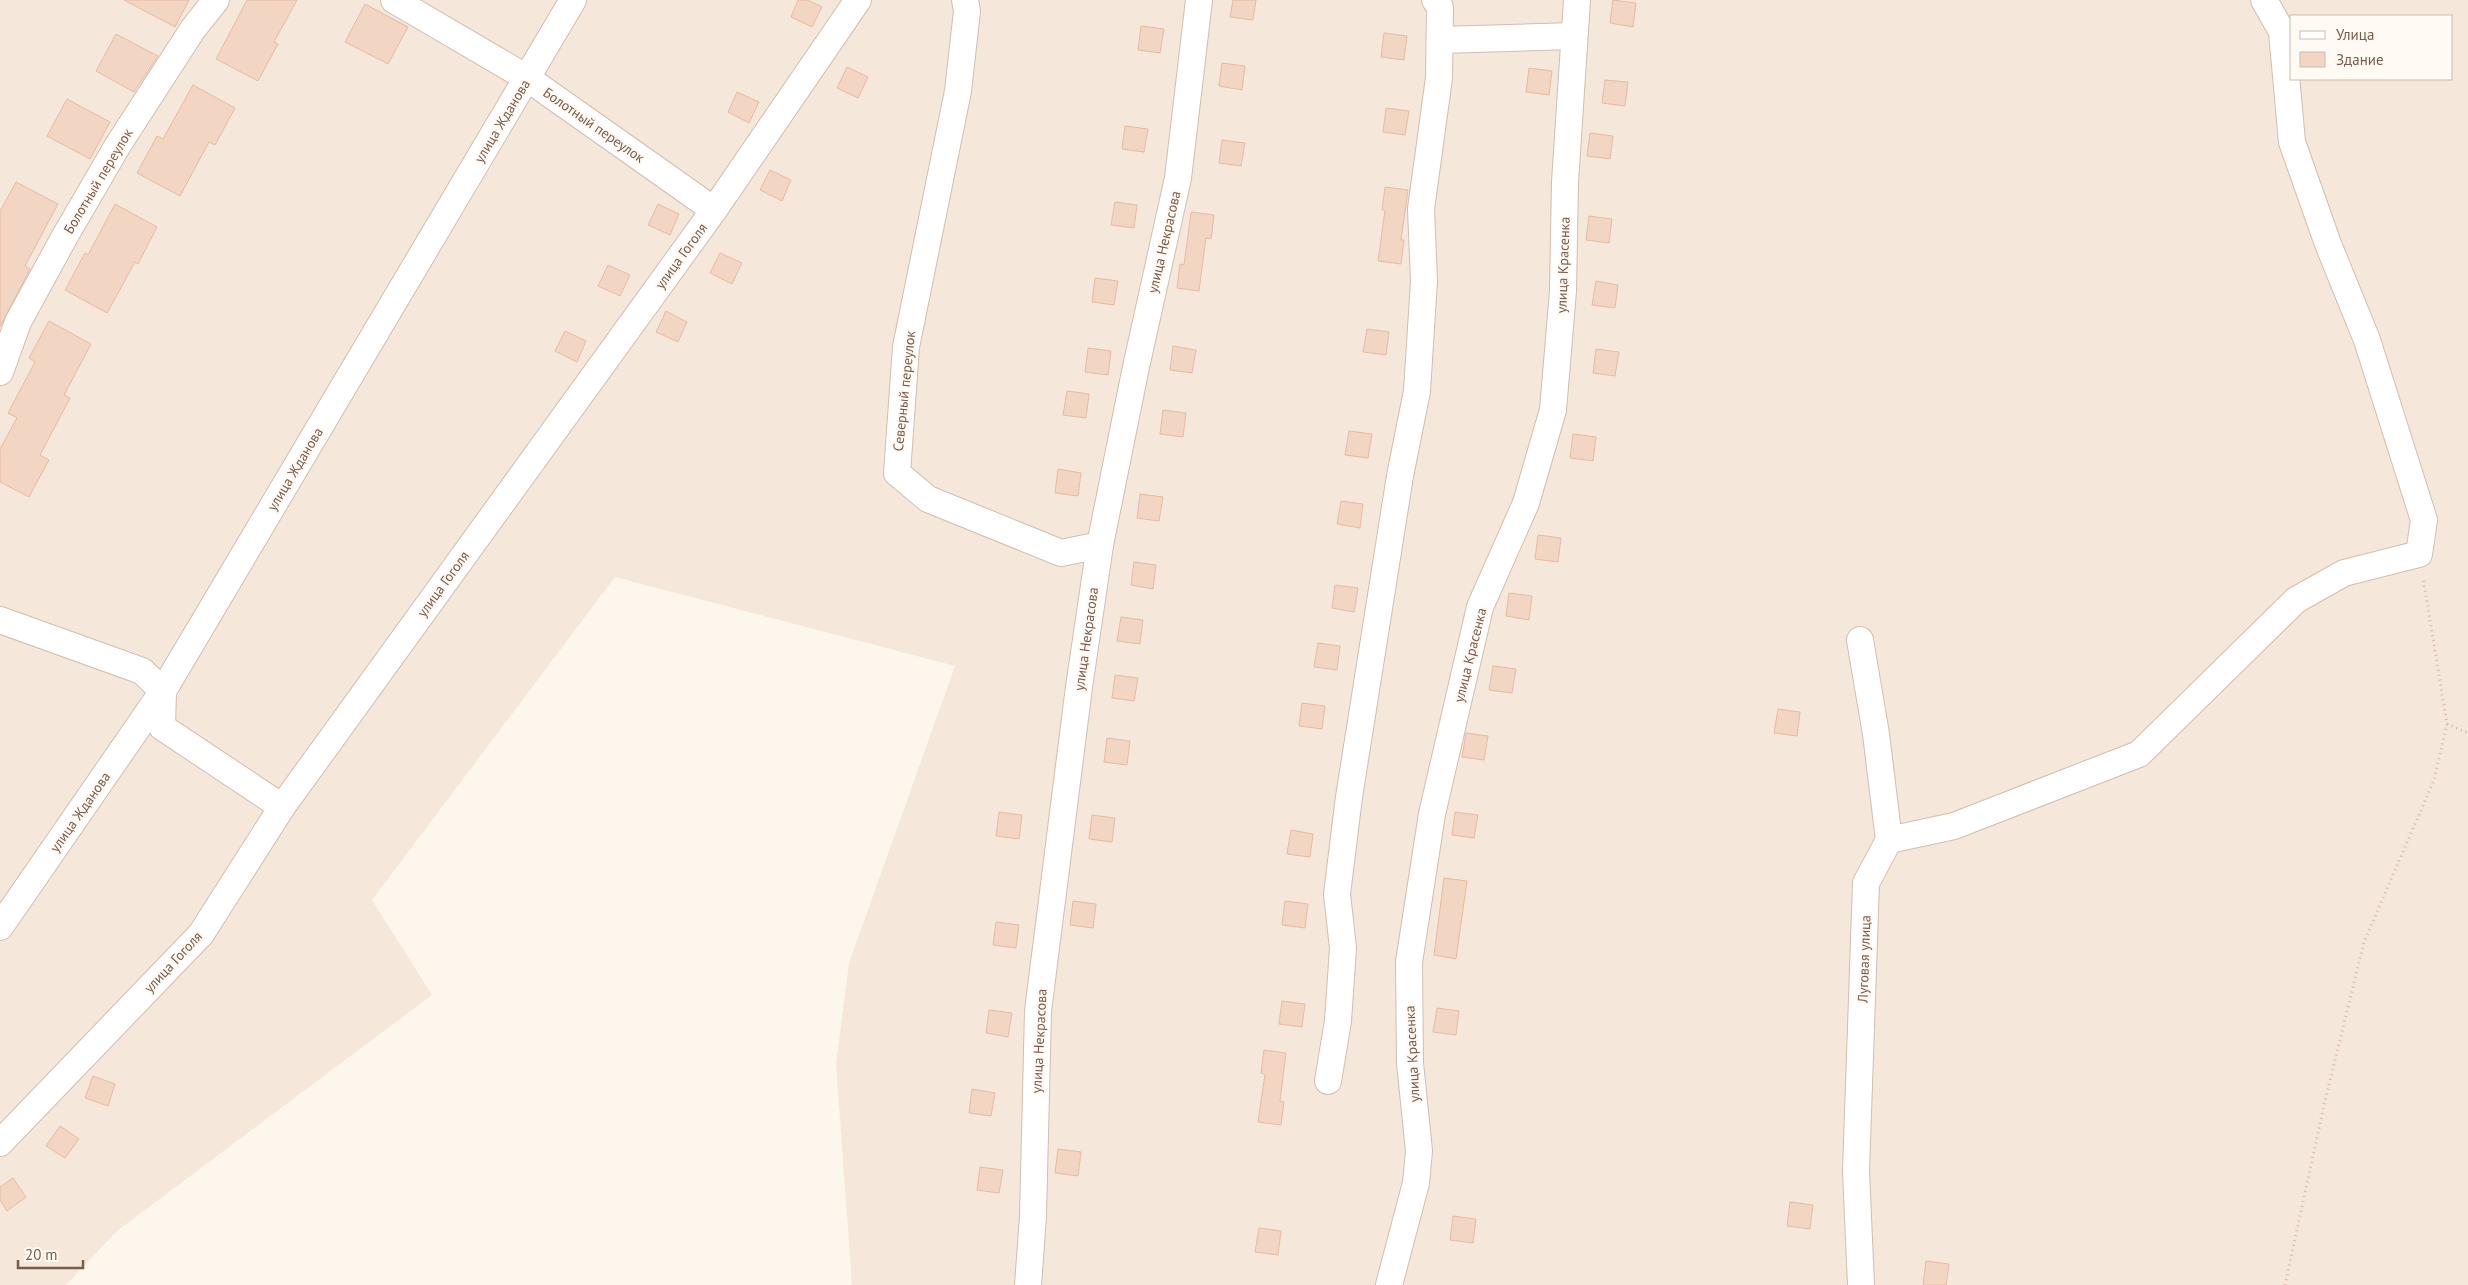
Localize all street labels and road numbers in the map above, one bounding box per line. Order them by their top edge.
street label: улица Жданова [470,76,534,166]
street label: Болотный переулок [540,83,648,167]
street label: Болотный переулок [59,125,137,237]
street label: улица Некрасова [1143,189,1185,295]
street label: улица Красенка [1552,216,1574,314]
street label: улица Гоголя [651,219,711,293]
street label: Северный переулок [889,330,919,452]
street label: улица Жданова [263,424,327,514]
street label: улица Гоголя [413,547,473,621]
street label: улица Некрасова [1070,586,1102,692]
street label: улица Красенка [1450,606,1490,704]
street label: улица Жданова [46,768,114,856]
street label: Луговая улица [1853,915,1875,1004]
street label: улица Гоголя [140,927,206,997]
street label: улица Некрасова [1027,988,1051,1094]
street label: улица Красенка [1400,1005,1424,1103]

